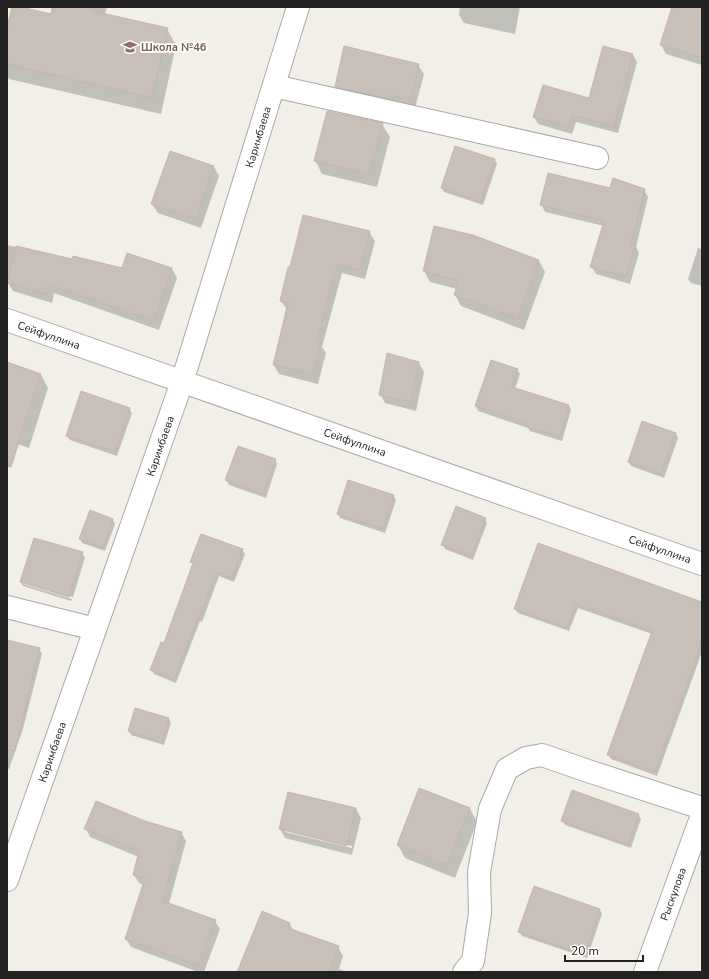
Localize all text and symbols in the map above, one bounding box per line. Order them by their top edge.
school or university icon: Школа №46 [122,39,138,55]
place label: Школа №46 [141,40,207,55]
street label: Каримбаева [242,105,275,170]
street label: Сейфуллина [16,318,82,353]
street label: Каримбаева [143,414,178,479]
street label: Сейфуллина [322,425,388,460]
street label: Сейфуллина [627,532,693,567]
street label: Каримбаева [35,720,70,785]
street label: Рыскулова [657,865,690,923]
scale bar [565,937,643,963]
text: 20 m [571,943,599,959]

